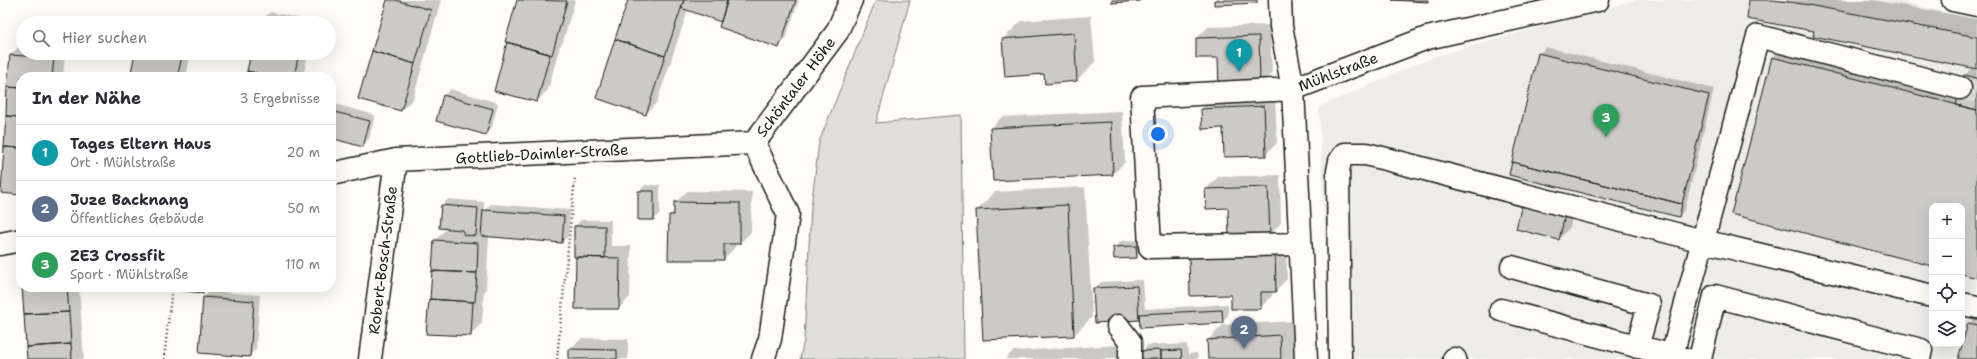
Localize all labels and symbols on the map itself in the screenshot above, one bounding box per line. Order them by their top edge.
street label: Schöntaler Höhe [752,33,840,141]
pin: 1 [1226,39,1252,72]
street label: Mühlstraße [1295,48,1381,96]
pin: 3 [1593,104,1619,137]
your location [1148,124,1168,144]
street label: Gottlieb-Daimler-Straße [455,139,629,169]
street label: Robert-Bosch-Straße [364,185,402,335]
pin: 2 [1231,316,1257,349]

